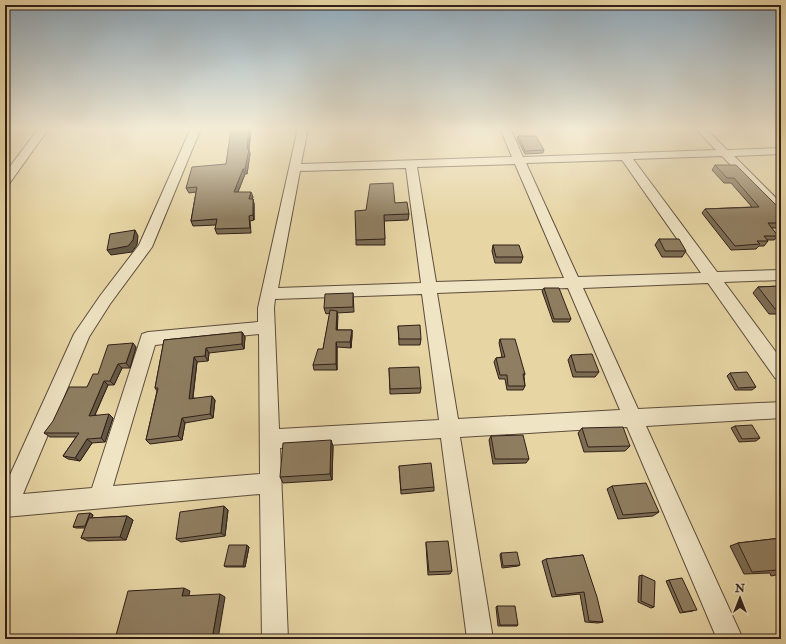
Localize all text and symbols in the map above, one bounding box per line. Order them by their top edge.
north arrow [720,578,760,618]
text: N [734,582,746,595]

